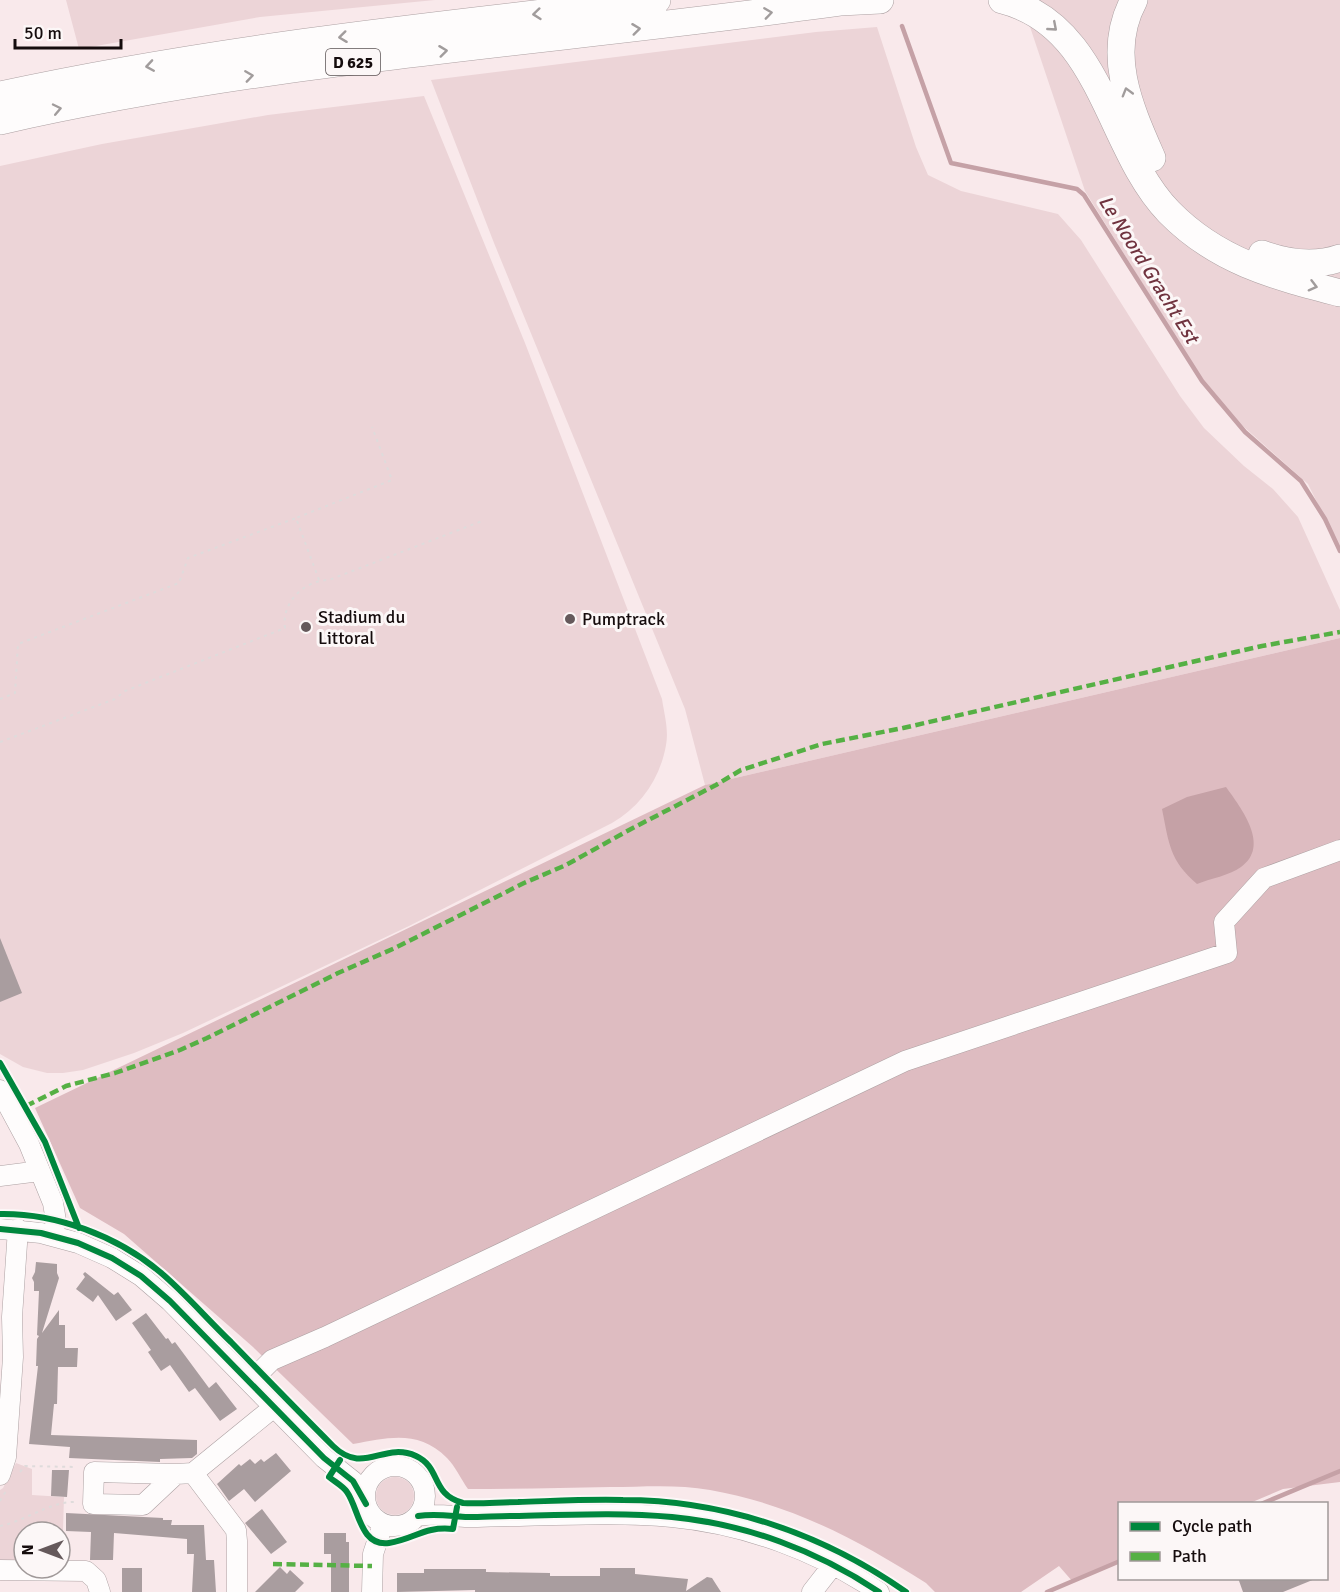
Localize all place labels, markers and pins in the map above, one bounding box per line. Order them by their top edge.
place label: Stadium du Littoral [318,606,405,649]
place label: Pumptrack [582,608,665,630]
marker: Pumptrack [563,612,577,626]
marker: Stadium du Littoral [299,620,313,634]

